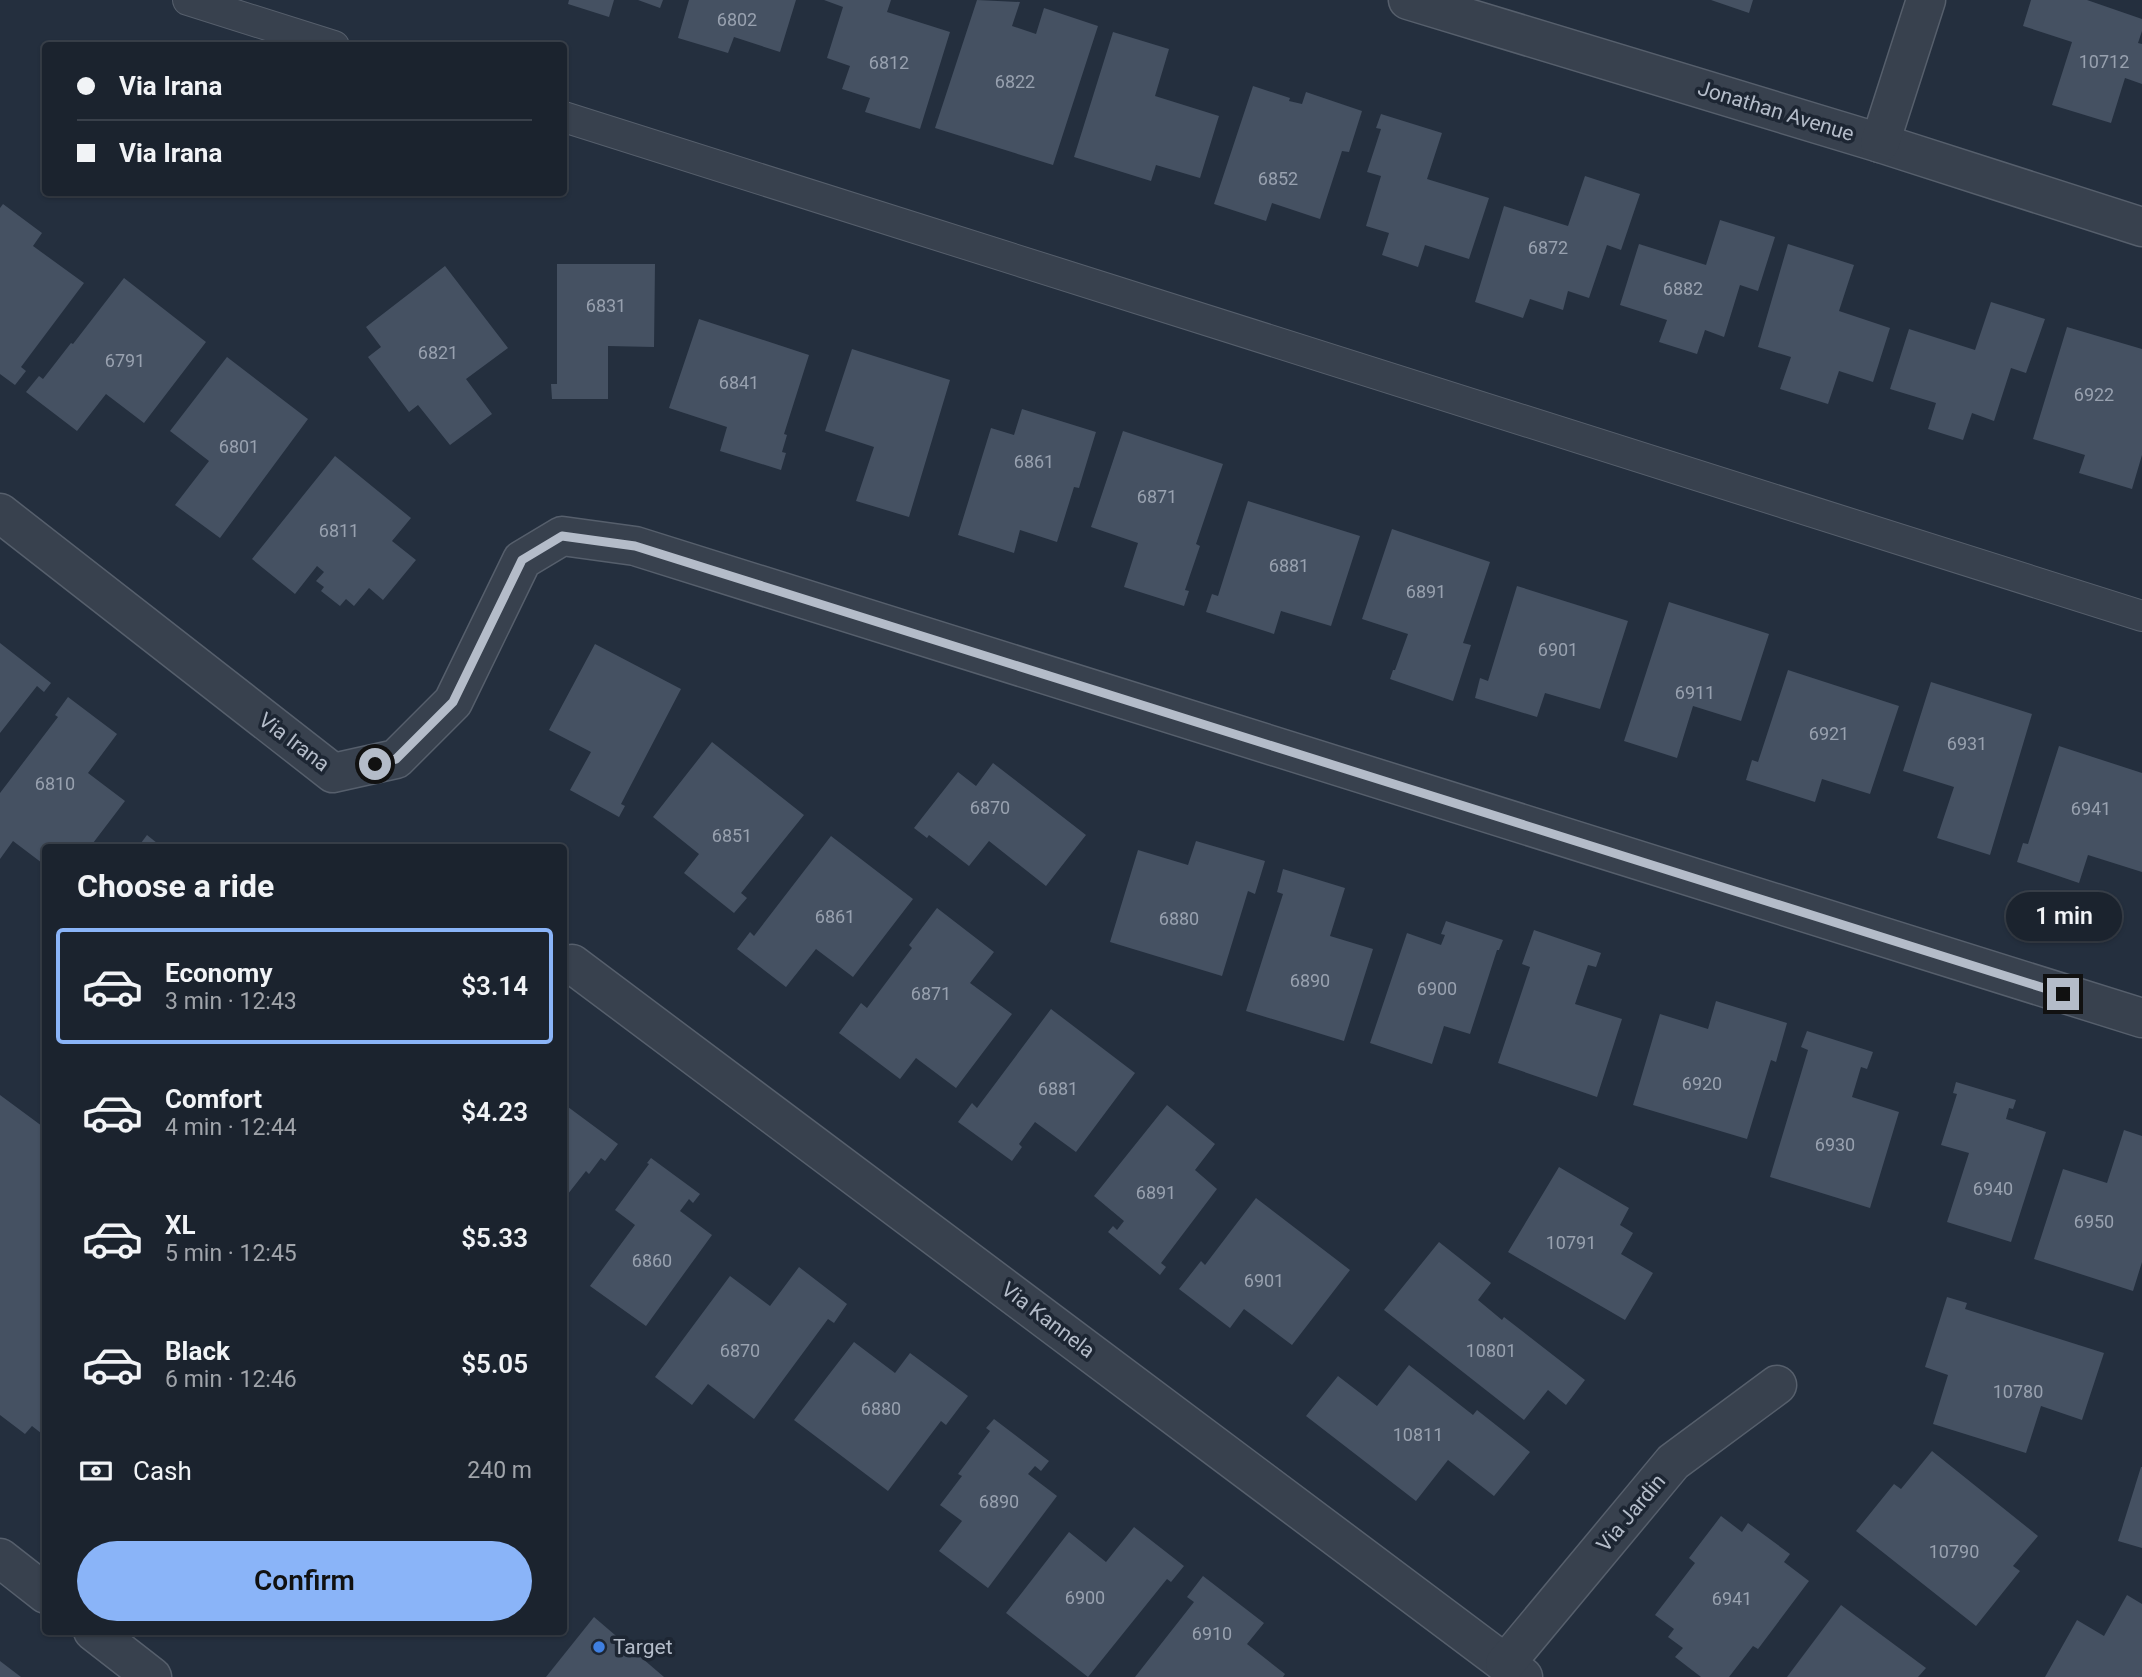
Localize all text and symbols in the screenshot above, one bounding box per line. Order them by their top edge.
house number: 6802 [717,9,757,30]
house number: 10712 [2079,51,2129,72]
house number: 6812 [869,52,909,73]
text: Via Irana [119,71,222,101]
house number: 6822 [995,71,1035,92]
street label: Jonathan Avenue [1695,76,1857,146]
text: Via Irana [119,138,222,168]
house number: 6852 [1258,168,1298,189]
house number: 6872 [1528,237,1568,258]
house number: 6882 [1663,278,1703,299]
house number: 6831 [586,295,626,316]
house number: 6821 [418,342,458,363]
house number: 6791 [105,350,145,371]
house number: 6841 [719,372,759,393]
house number: 6922 [2074,384,2114,405]
house number: 6801 [219,436,259,457]
house number: 6861 [1014,451,1054,472]
house number: 6871 [1137,486,1177,507]
house number: 6811 [319,520,359,541]
house number: 6881 [1269,555,1309,576]
house number: 6891 [1406,581,1446,602]
house number: 6901 [1538,639,1578,660]
house number: 6911 [1675,682,1715,703]
street label: Via Irana [254,708,334,776]
house number: 6921 [1809,723,1849,744]
house number: 6931 [1947,733,1987,754]
route start [359,748,391,780]
house number: 6810 [35,773,75,794]
house number: 6870 [970,797,1010,818]
house number: 6941 [2071,798,2111,819]
house number: 6851 [712,825,752,846]
text: Choose a ride [77,867,274,905]
callout: 1 min [2005,892,2121,942]
text: 1 min [2035,903,2093,930]
house number: 6861 [815,906,855,927]
house number: 6880 [1159,908,1199,929]
icon: car [81,955,144,1018]
text: Economy [165,958,272,988]
house number: 6890 [1290,970,1330,991]
text: $3.14 [461,971,528,1001]
house number: 6900 [1417,978,1457,999]
route end [2047,978,2079,1010]
house number: 6871 [911,983,951,1004]
text: 3 min · 12:43 [165,988,297,1015]
house number: 6920 [1682,1073,1722,1094]
house number: 6881 [1038,1078,1078,1099]
icon: car [81,1081,144,1144]
text: Comfort [165,1084,262,1114]
text: $4.23 [461,1097,528,1127]
text: 4 min · 12:44 [165,1114,297,1141]
house number: 6930 [1815,1134,1855,1155]
house number: 6940 [1973,1178,2013,1199]
house number: 6891 [1136,1182,1176,1203]
icon: car [81,1207,144,1270]
text: XL [165,1210,196,1240]
house number: 6950 [2074,1211,2114,1232]
text: $5.33 [461,1223,528,1253]
house number: 10791 [1546,1232,1596,1253]
text: 5 min · 12:45 [165,1240,297,1267]
house number: 6860 [632,1250,672,1271]
house number: 6901 [1244,1270,1284,1291]
street label: Via Kannela [997,1277,1099,1363]
icon: car [81,1333,144,1396]
text: Black [165,1336,230,1366]
house number: 6870 [720,1340,760,1361]
house number: 10801 [1466,1340,1516,1361]
text: $5.05 [461,1349,528,1379]
text: 6 min · 12:46 [165,1366,297,1393]
house number: 10780 [1993,1381,2043,1402]
house number: 6880 [861,1398,901,1419]
house number: 10811 [1393,1424,1443,1445]
icon: cash [77,1452,115,1490]
text: Cash [133,1456,192,1486]
text: 240 m [467,1457,532,1484]
street label: Via Jardin [1592,1469,1670,1557]
house number: 6890 [979,1491,1019,1512]
button: Confirm [77,1541,532,1621]
house number: 10790 [1929,1541,1979,1562]
house number: 6900 [1065,1587,1105,1608]
house number: 6941 [1712,1588,1752,1609]
house number: 6910 [1192,1623,1232,1644]
place label: Target [613,1635,673,1659]
marker: Target [591,1639,607,1655]

